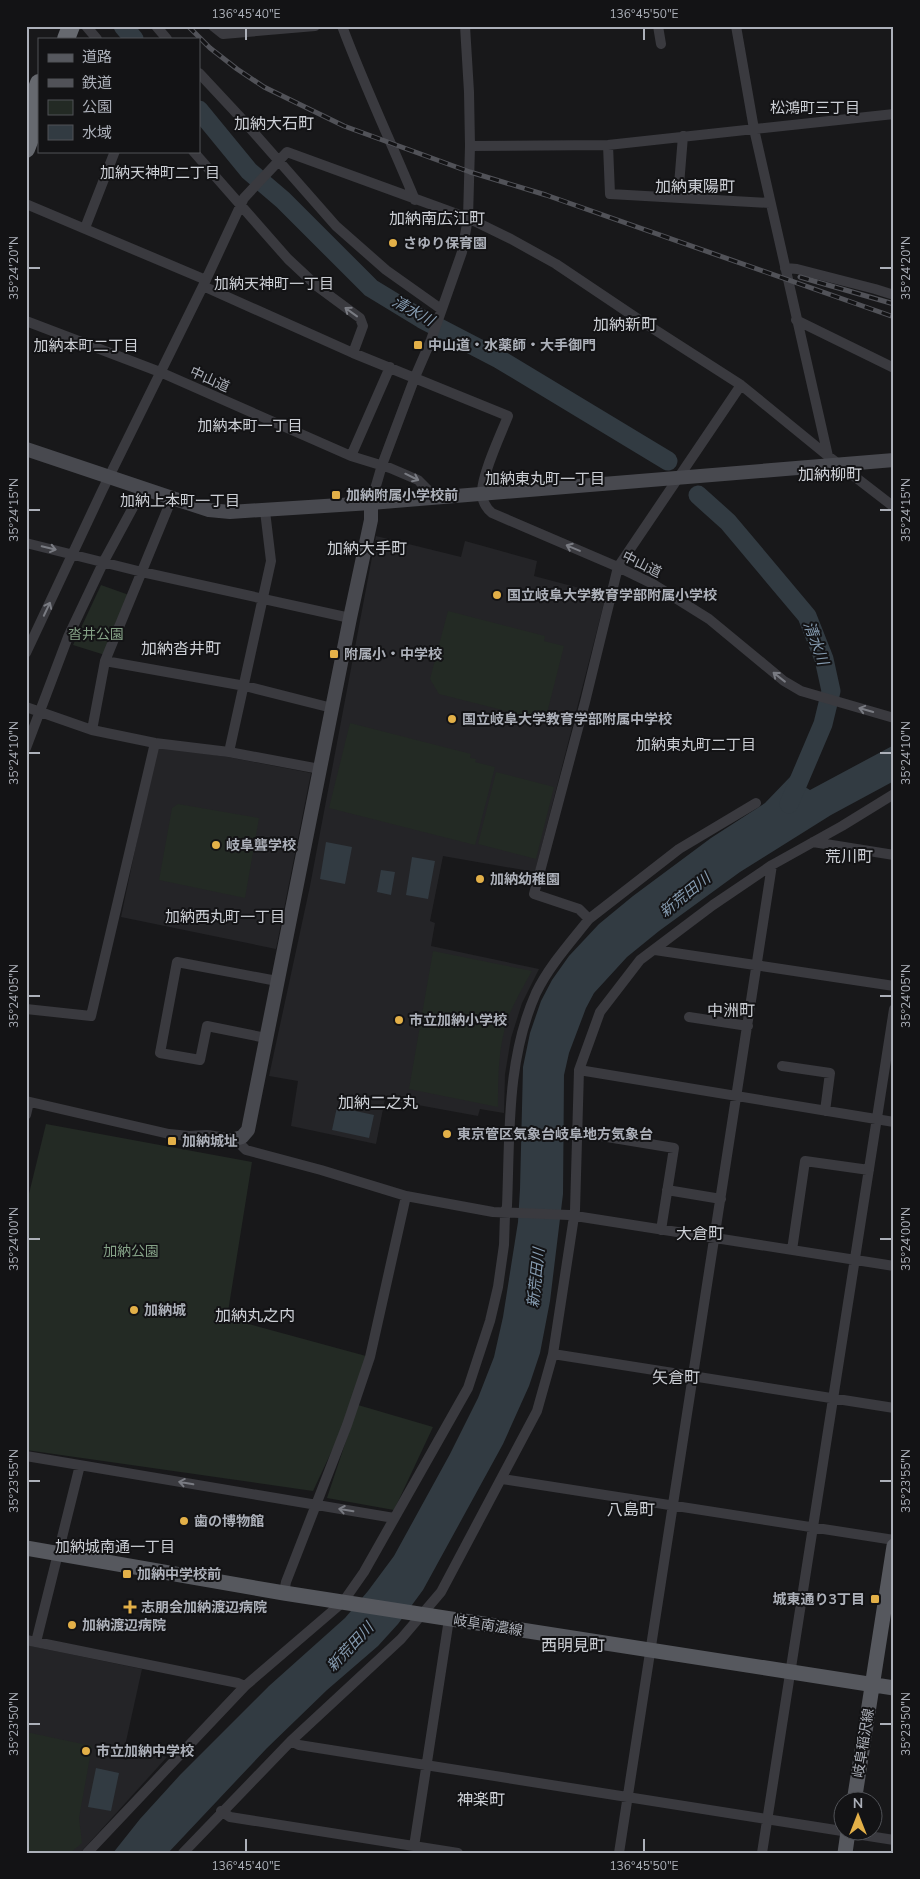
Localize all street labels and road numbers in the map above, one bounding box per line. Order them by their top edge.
street label: 中山道 [187,362,233,397]
street label: 中山道 [619,547,665,582]
street label: 岐阜南濃線 [452,1611,524,1640]
street label: 岐阜稲沢線 [849,1707,878,1779]

